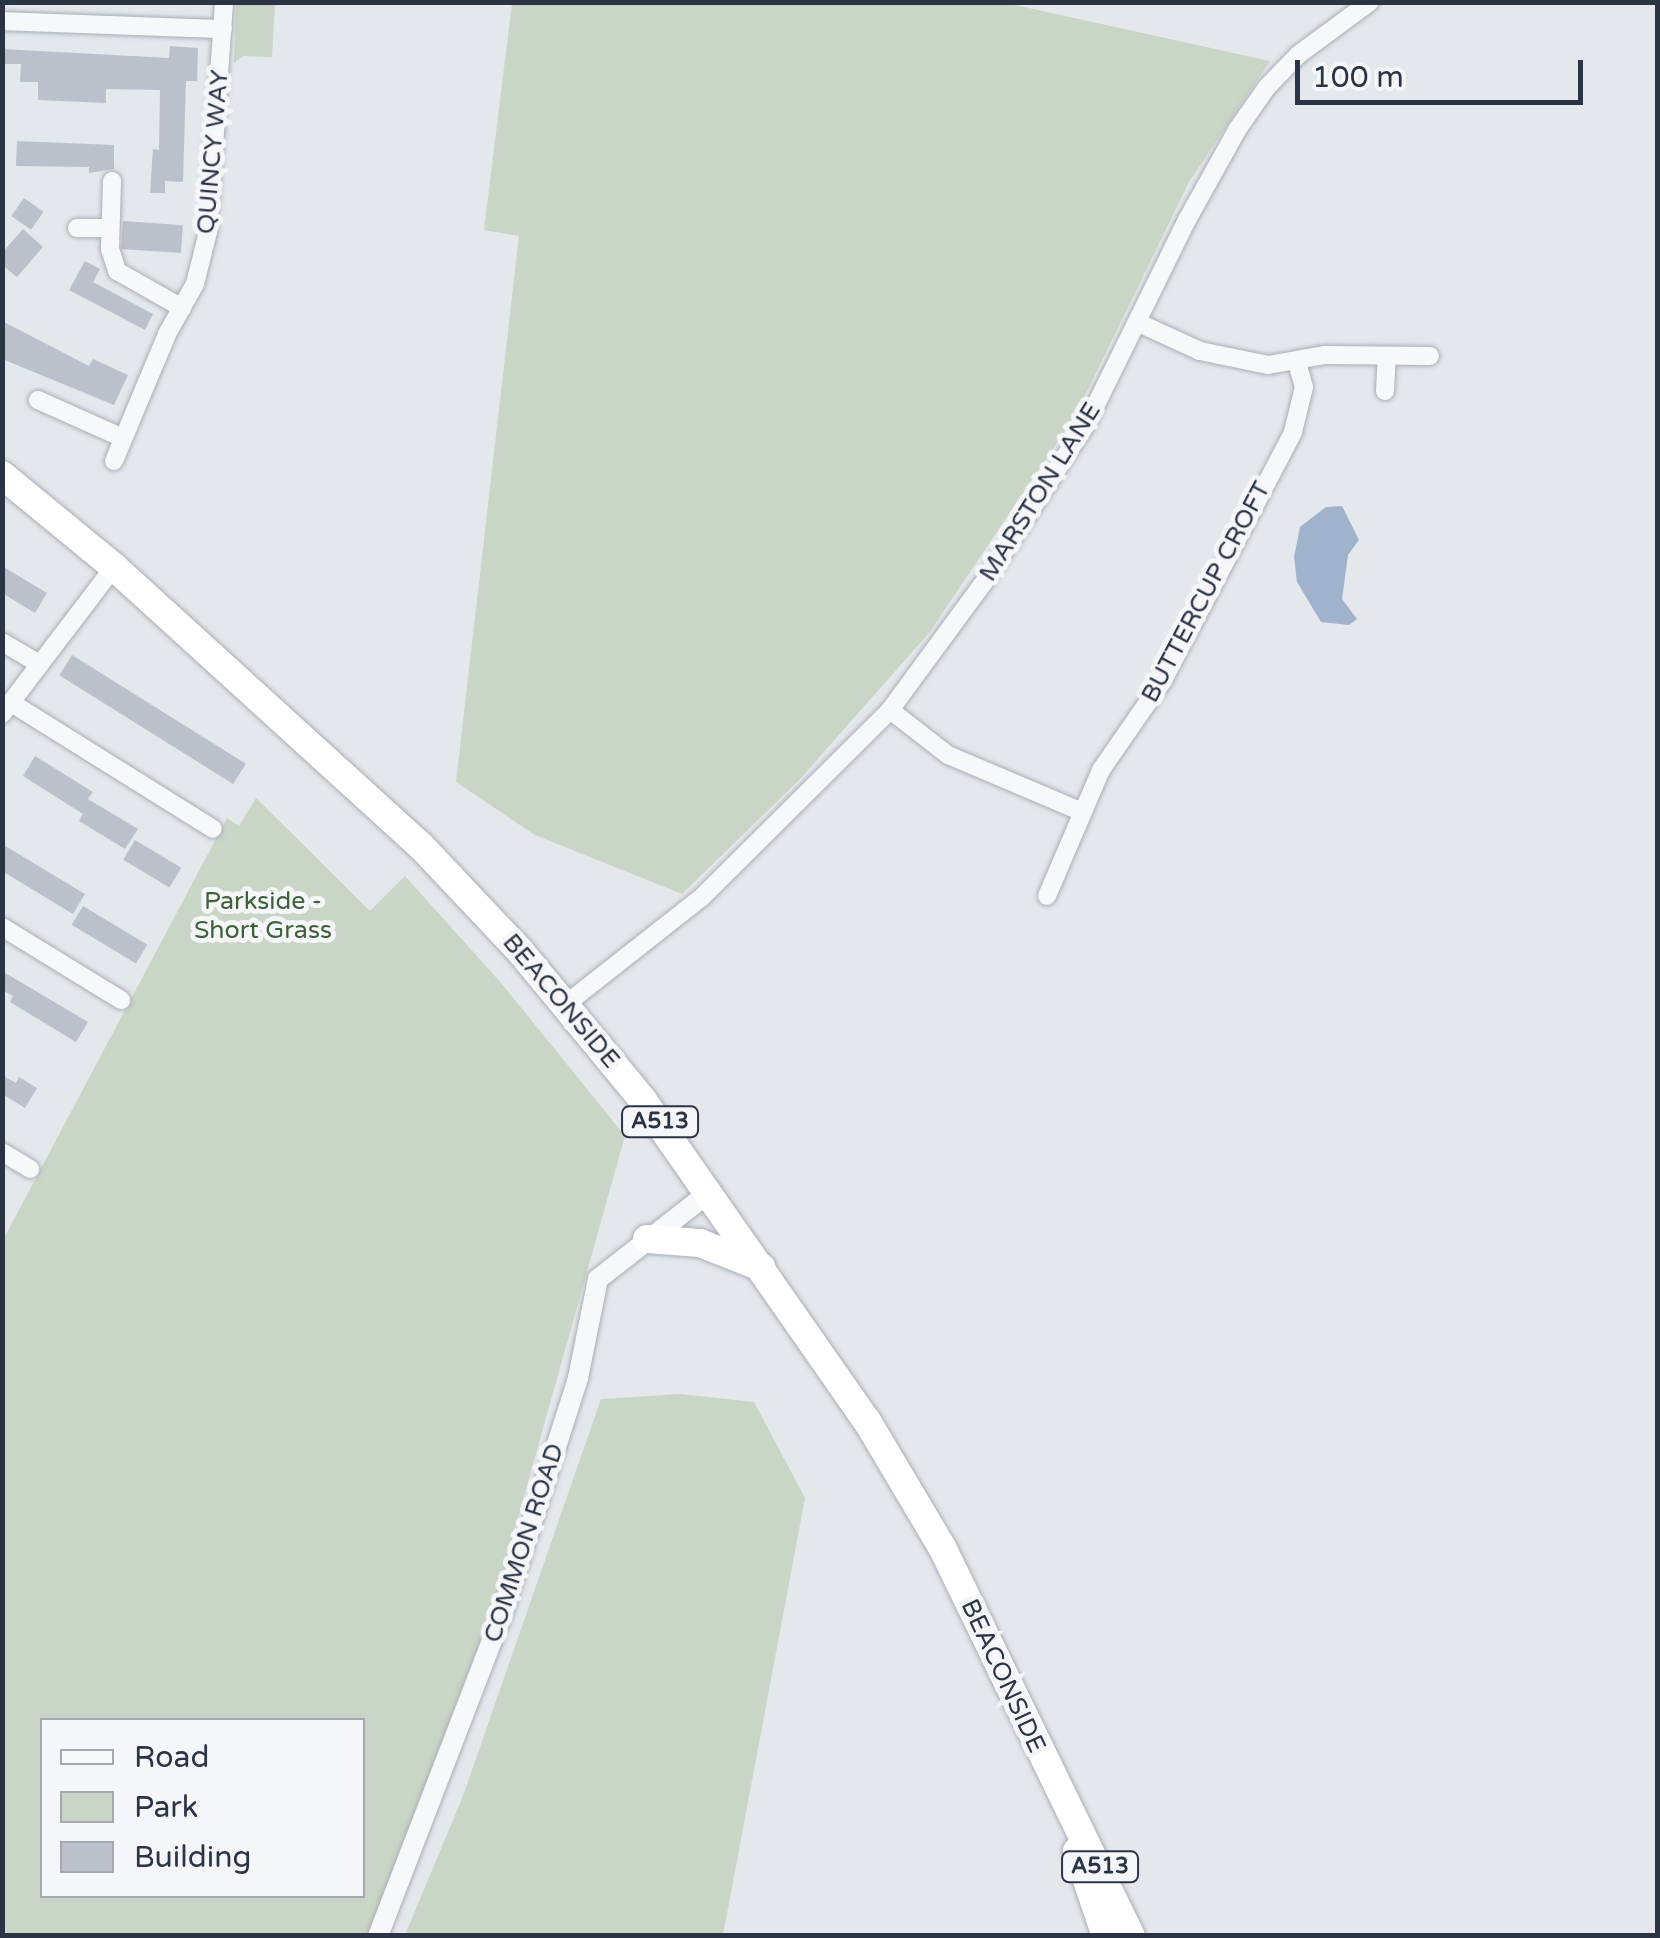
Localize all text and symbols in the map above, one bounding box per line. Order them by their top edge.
scale bar [1300,40,1588,102]
text: 100 m [1312,59,1404,96]
street label: QUINCY WAY [191,69,235,235]
street label: MARSTON LANE [973,397,1107,587]
street label: BUTTERCUP CROFT [1135,476,1277,708]
park label: Parkside - Short Grass [194,887,332,946]
street label: BEACONSIDE [496,928,626,1074]
road number: A513 [620,1105,700,1139]
street label: COMMON ROAD [478,1440,570,1646]
street label: BEACONSIDE [954,1594,1052,1758]
legend [40,1718,365,1898]
text: Road [134,1739,209,1776]
text: Park [134,1789,198,1826]
text: Building [134,1839,251,1876]
road number: A513 [1060,1850,1140,1884]

